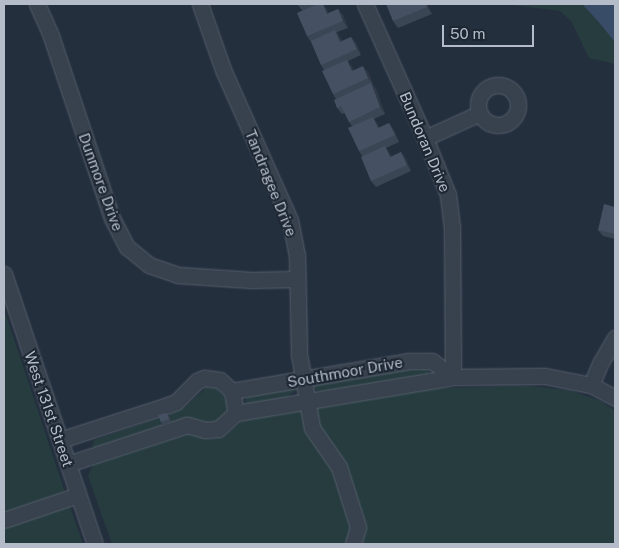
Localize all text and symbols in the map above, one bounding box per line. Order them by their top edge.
scale bar [444,15,536,47]
text: 50 m [450,25,485,42]
street label: Bundoran Drive [396,89,454,195]
street label: Tandragee Drive [241,127,301,239]
street label: Dunmore Drive [75,130,127,234]
street label: West 131st Street [21,349,77,469]
street label: Southmoor Drive [286,353,404,391]

